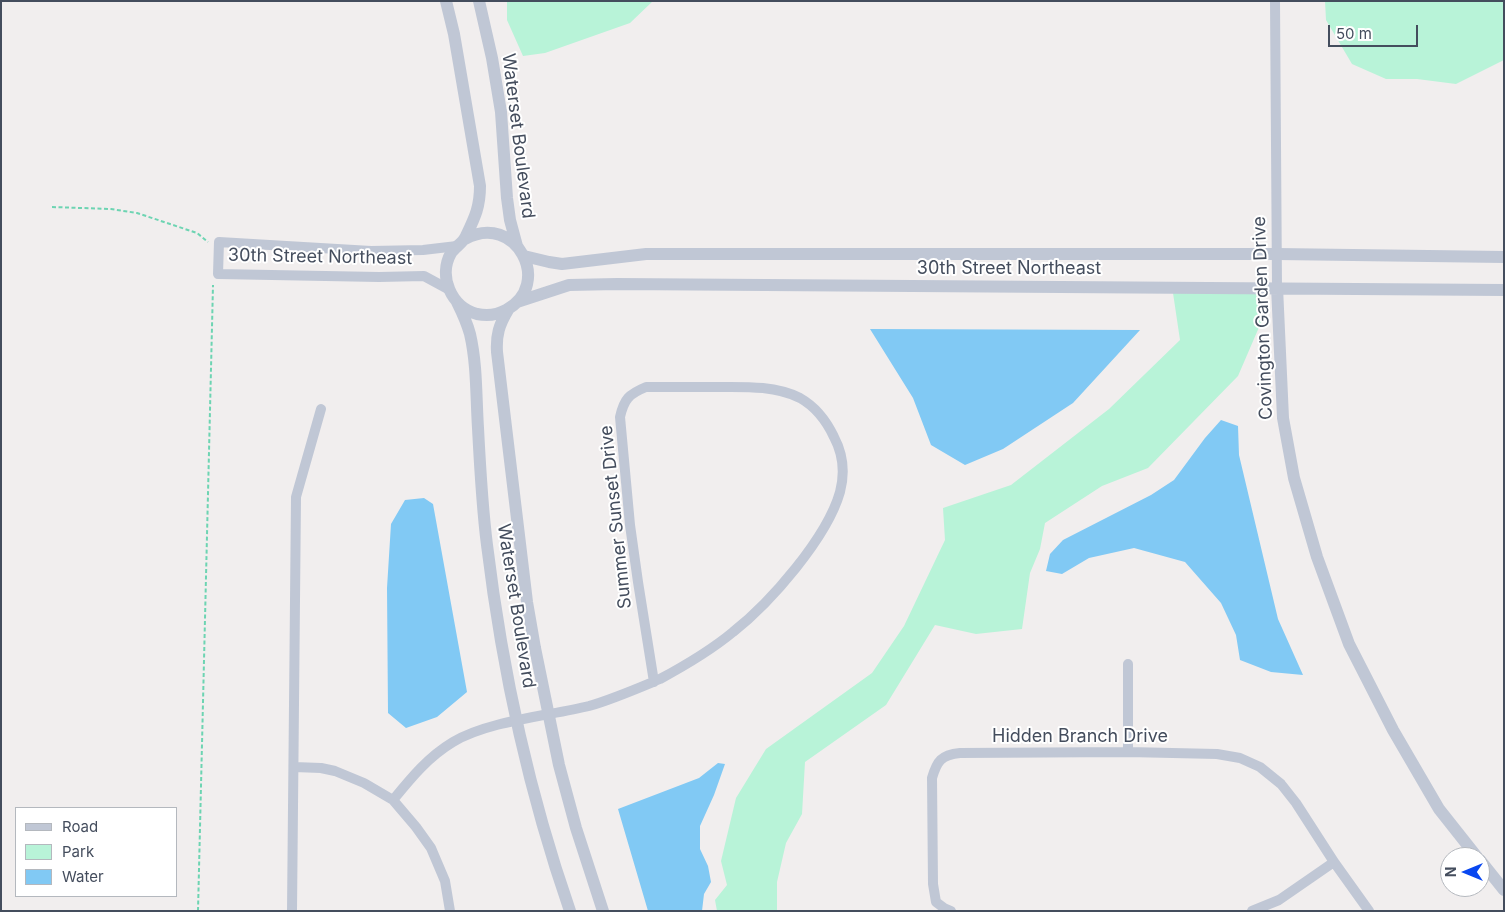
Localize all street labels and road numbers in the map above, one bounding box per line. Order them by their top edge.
street label: Waterset Boulevard [497,52,539,220]
street label: Covington Garden Drive [1249,216,1277,420]
street label: 30th Street Northeast [228,245,412,269]
street label: 30th Street Northeast [917,258,1101,280]
street label: Summer Sunset Drive [596,424,636,610]
street label: Waterset Boulevard [492,522,540,690]
street label: Hidden Branch Drive [992,726,1168,748]

